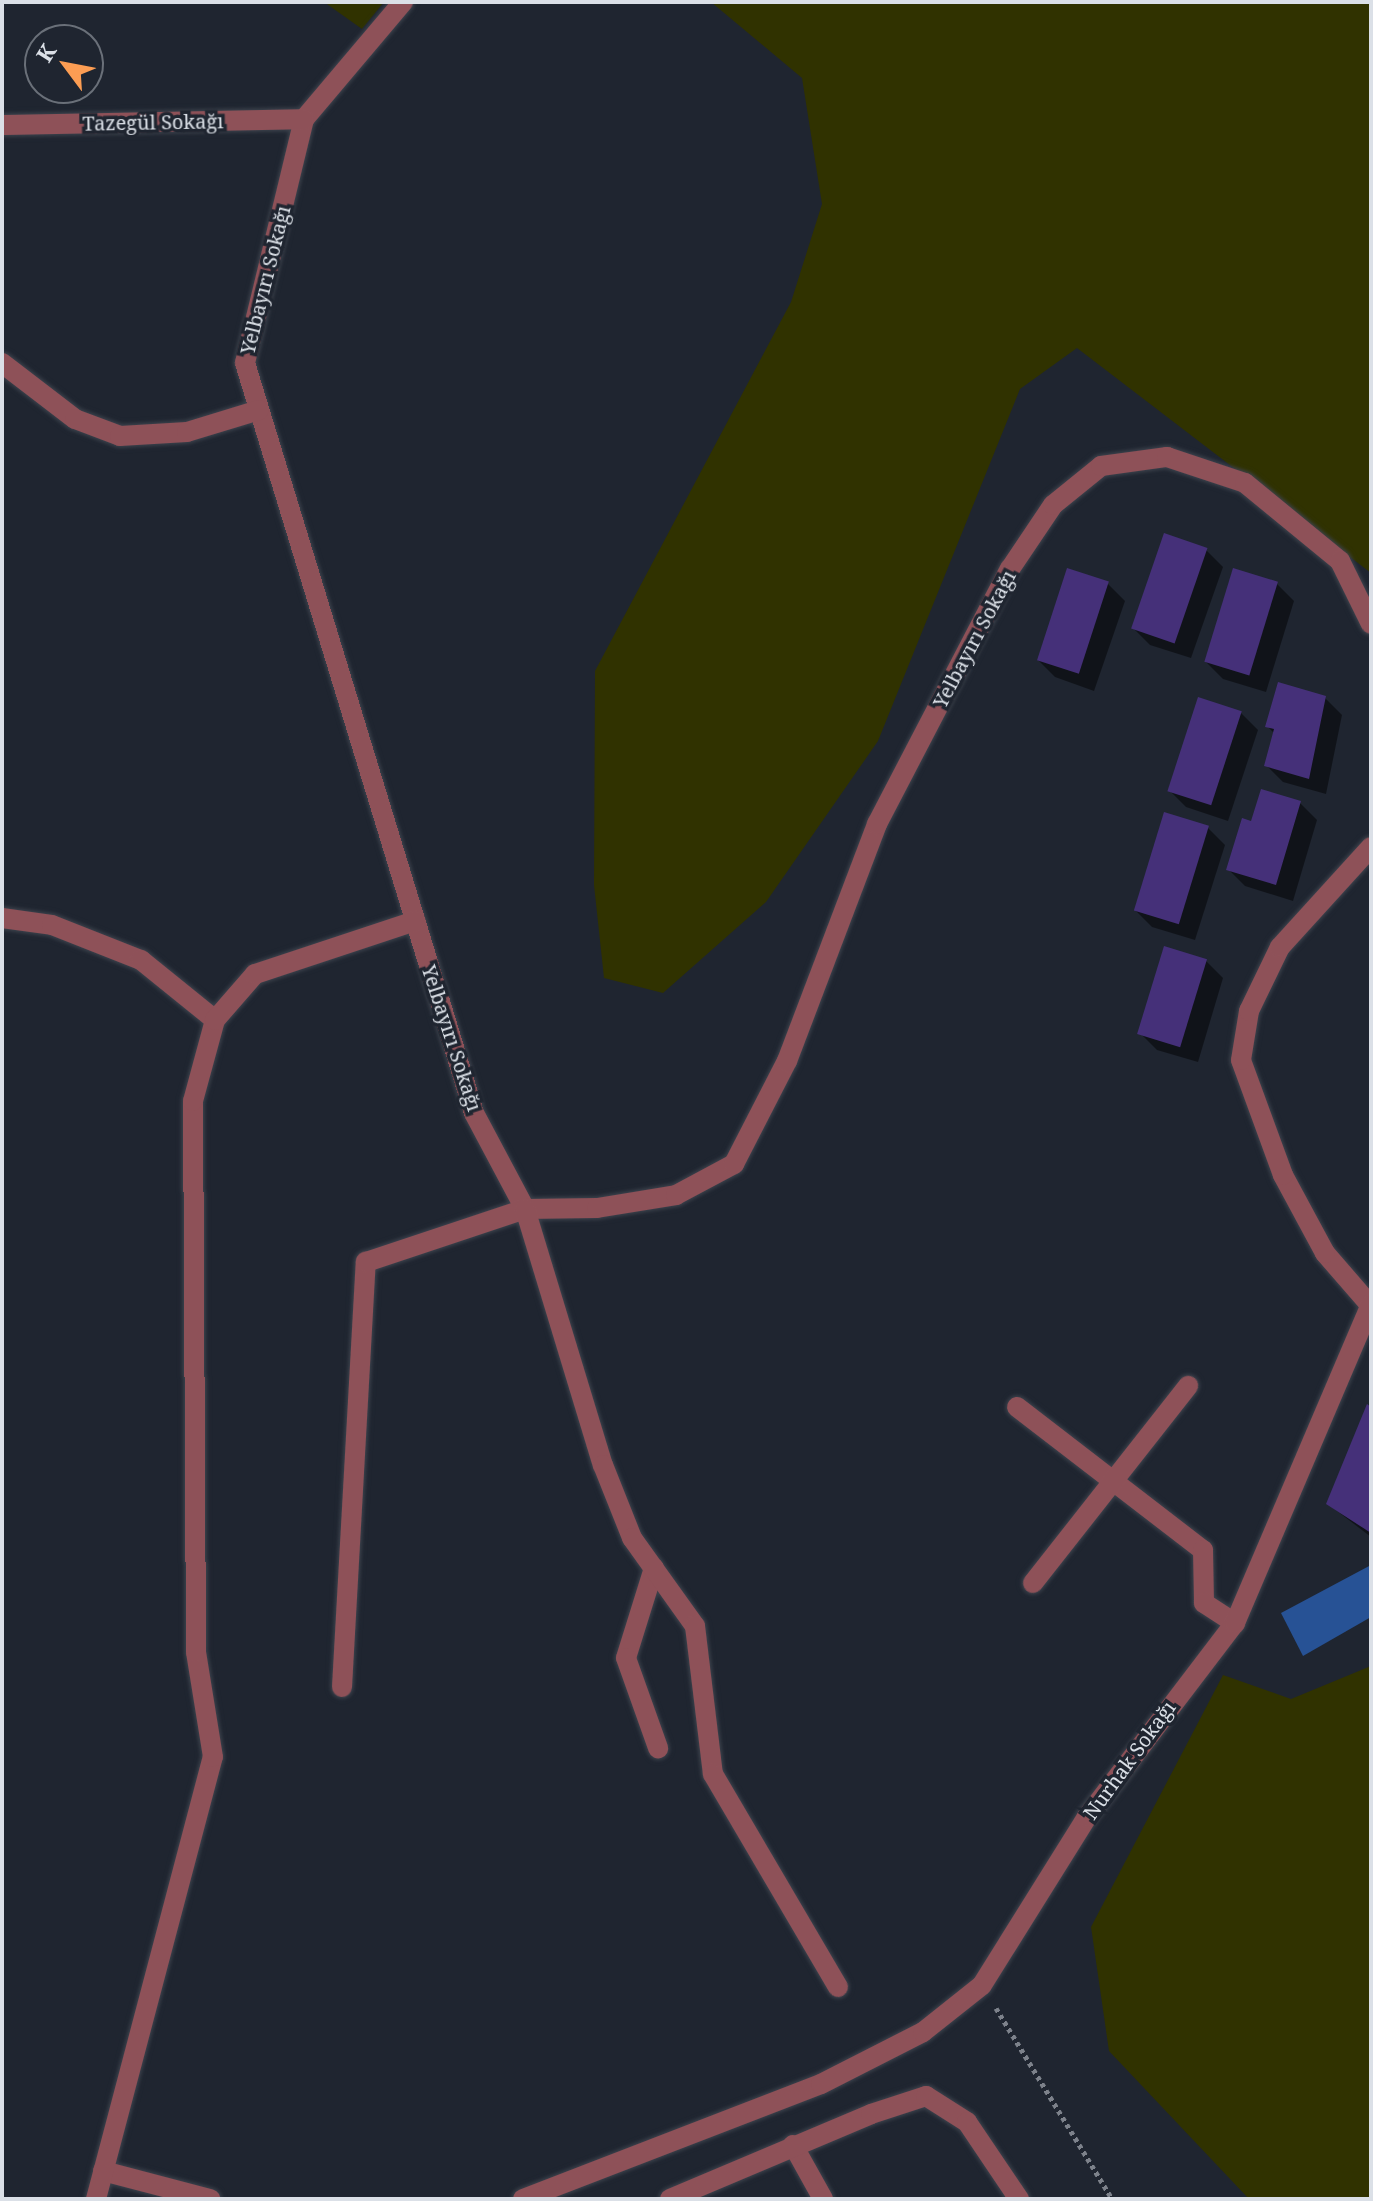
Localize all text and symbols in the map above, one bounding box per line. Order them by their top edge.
north arrow [24,24,104,104]
text: K [28,38,62,67]
street label: Tazegül Sokağı [82,109,224,135]
street label: Yelbayırı Sokağı [235,203,295,357]
street label: Yelbayırı Sokağı [928,566,1020,712]
street label: Yelbayırı Sokağı [417,962,487,1114]
street label: Nurhak Sokağı [1078,1696,1180,1824]

